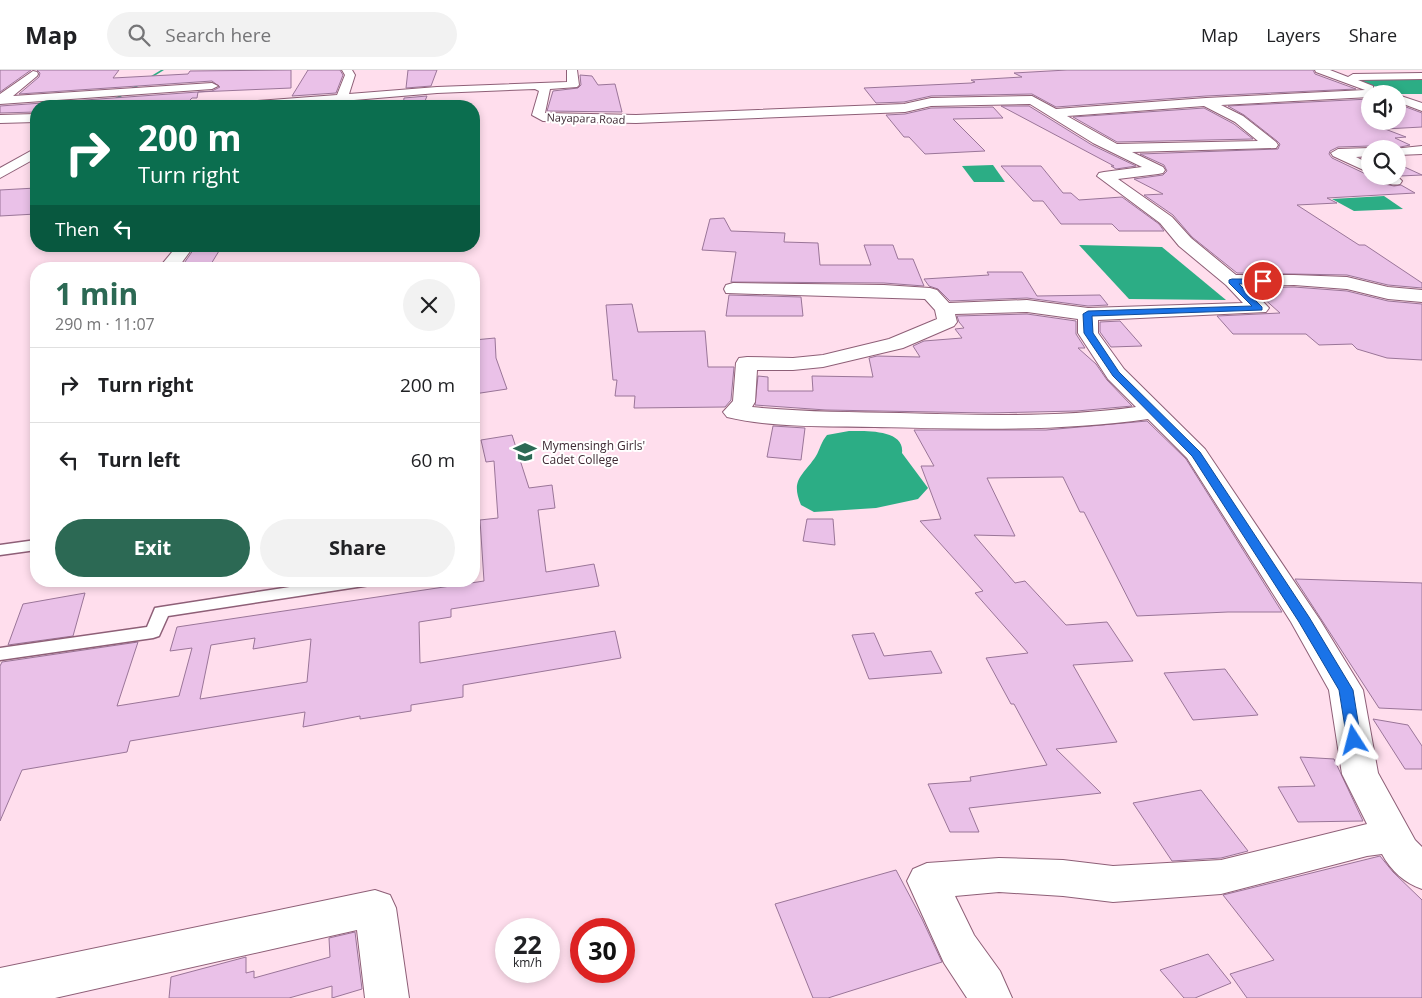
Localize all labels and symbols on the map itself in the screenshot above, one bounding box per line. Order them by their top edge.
street label: Nayapara Road [546,109,626,127]
pin [1242,260,1284,302]
place label: Mymensingh Girls' Cadet College [542,437,645,468]
school or university icon: Mymensingh Girls' Cadet College [512,439,538,465]
position arrow [1327,713,1379,765]
speed limit sign: 30 [570,918,635,983]

